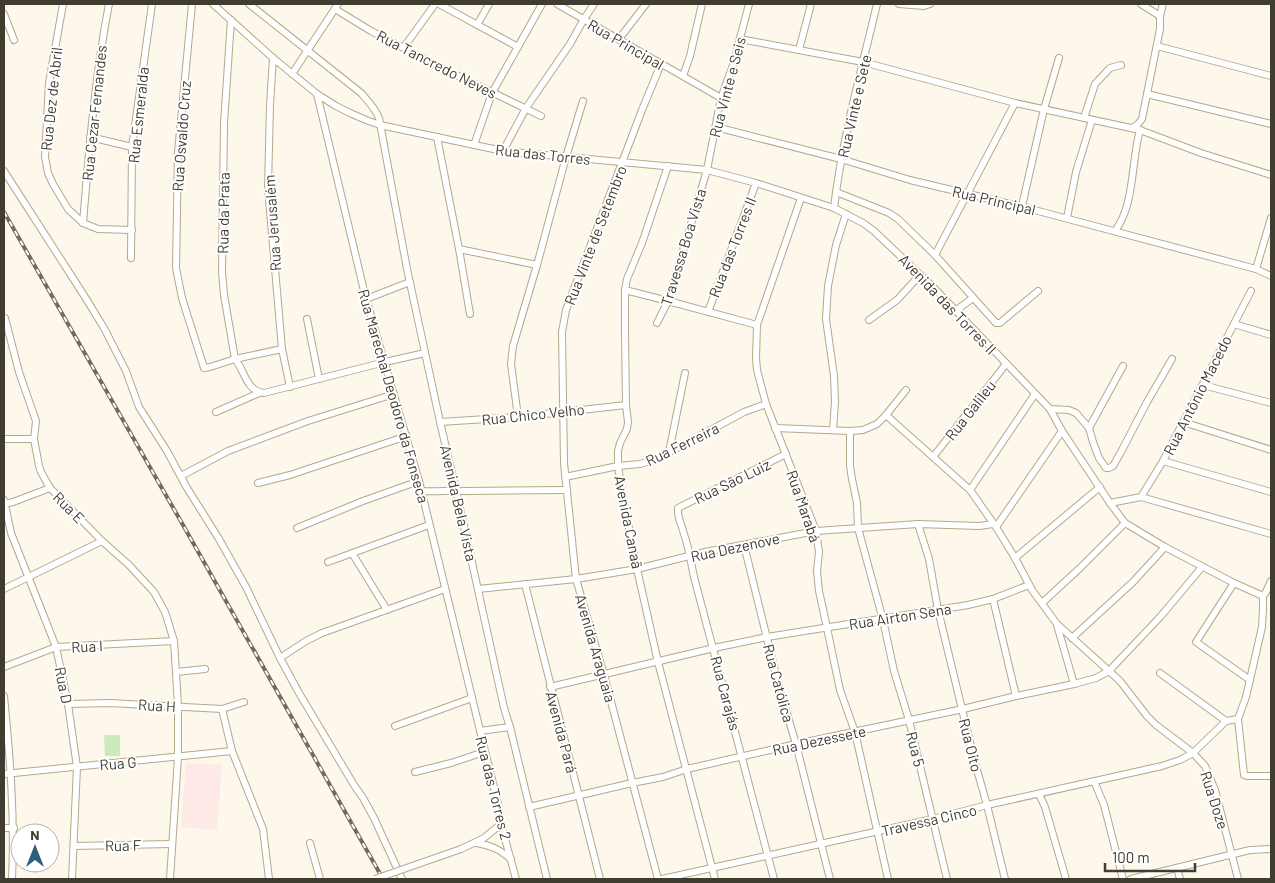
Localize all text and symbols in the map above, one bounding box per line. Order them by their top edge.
street label: Rua Principal [585,15,667,73]
street label: Rua Tancredo Neves [374,26,500,102]
street label: Rua Vinte e Seis [705,35,749,139]
street label: Rua Cezar Fernandes [78,44,110,182]
street label: Rua Dez de Abril [37,46,65,152]
street label: Rua Vinte e Sete [833,52,875,160]
street label: Rua Esmeralda [124,66,152,164]
street label: Rua Osvaldo Cruz [168,80,194,192]
street label: Rua das Torres [495,140,591,168]
street label: Rua Vinte de Setembro [560,163,630,307]
street label: Rua da Prata [213,172,233,254]
street label: Rua Jerusalém [260,174,284,272]
street label: Rua Principal [951,182,1037,218]
street label: Travessa Boa Vista [657,186,709,308]
street label: Rua das Torres II [705,194,759,300]
street label: Avenida das Torres II [895,250,1001,358]
street label: Rua Marechal Deodoro da Fonseca [355,287,433,505]
street label: Rua Antônio Macedo [1159,332,1235,458]
street label: Rua Galileu [941,376,999,444]
street label: Rua Chico Velho [481,400,585,428]
street label: Rua Ferreira [642,418,722,470]
street label: Avenida Bela Vista [437,443,481,563]
street label: Rua São Luiz [691,455,773,507]
street label: Rua Marabá [783,468,825,544]
street label: Avenida Canaã [611,474,647,570]
street label: Rua E [50,488,88,526]
street label: Rua Dezenove [689,529,781,565]
street label: Avenida Araguaia [572,592,620,704]
street label: Rua Airton Sena [847,599,953,633]
street label: Rua I [71,636,103,656]
street label: Rua Católica [760,642,798,724]
street label: Rua Carajás [707,654,745,732]
street label: Rua D [52,665,76,705]
street label: Avenida Pará [542,689,582,775]
street label: Rua H [138,695,176,715]
street label: Rua Oito [956,716,986,774]
street label: Rua Dezessete [771,721,867,759]
street label: Rua 5 [903,730,929,768]
street label: Rua das Torres 2 [472,734,516,842]
street label: Rua G [99,752,137,774]
street label: Rua Doze [1197,769,1233,831]
street label: Travessa Cinco [880,800,978,840]
north arrow [10,823,60,873]
text: N [30,826,40,843]
street label: Rua F [105,836,142,854]
scale bar [1105,840,1195,872]
text: 100 m [1112,848,1150,866]

